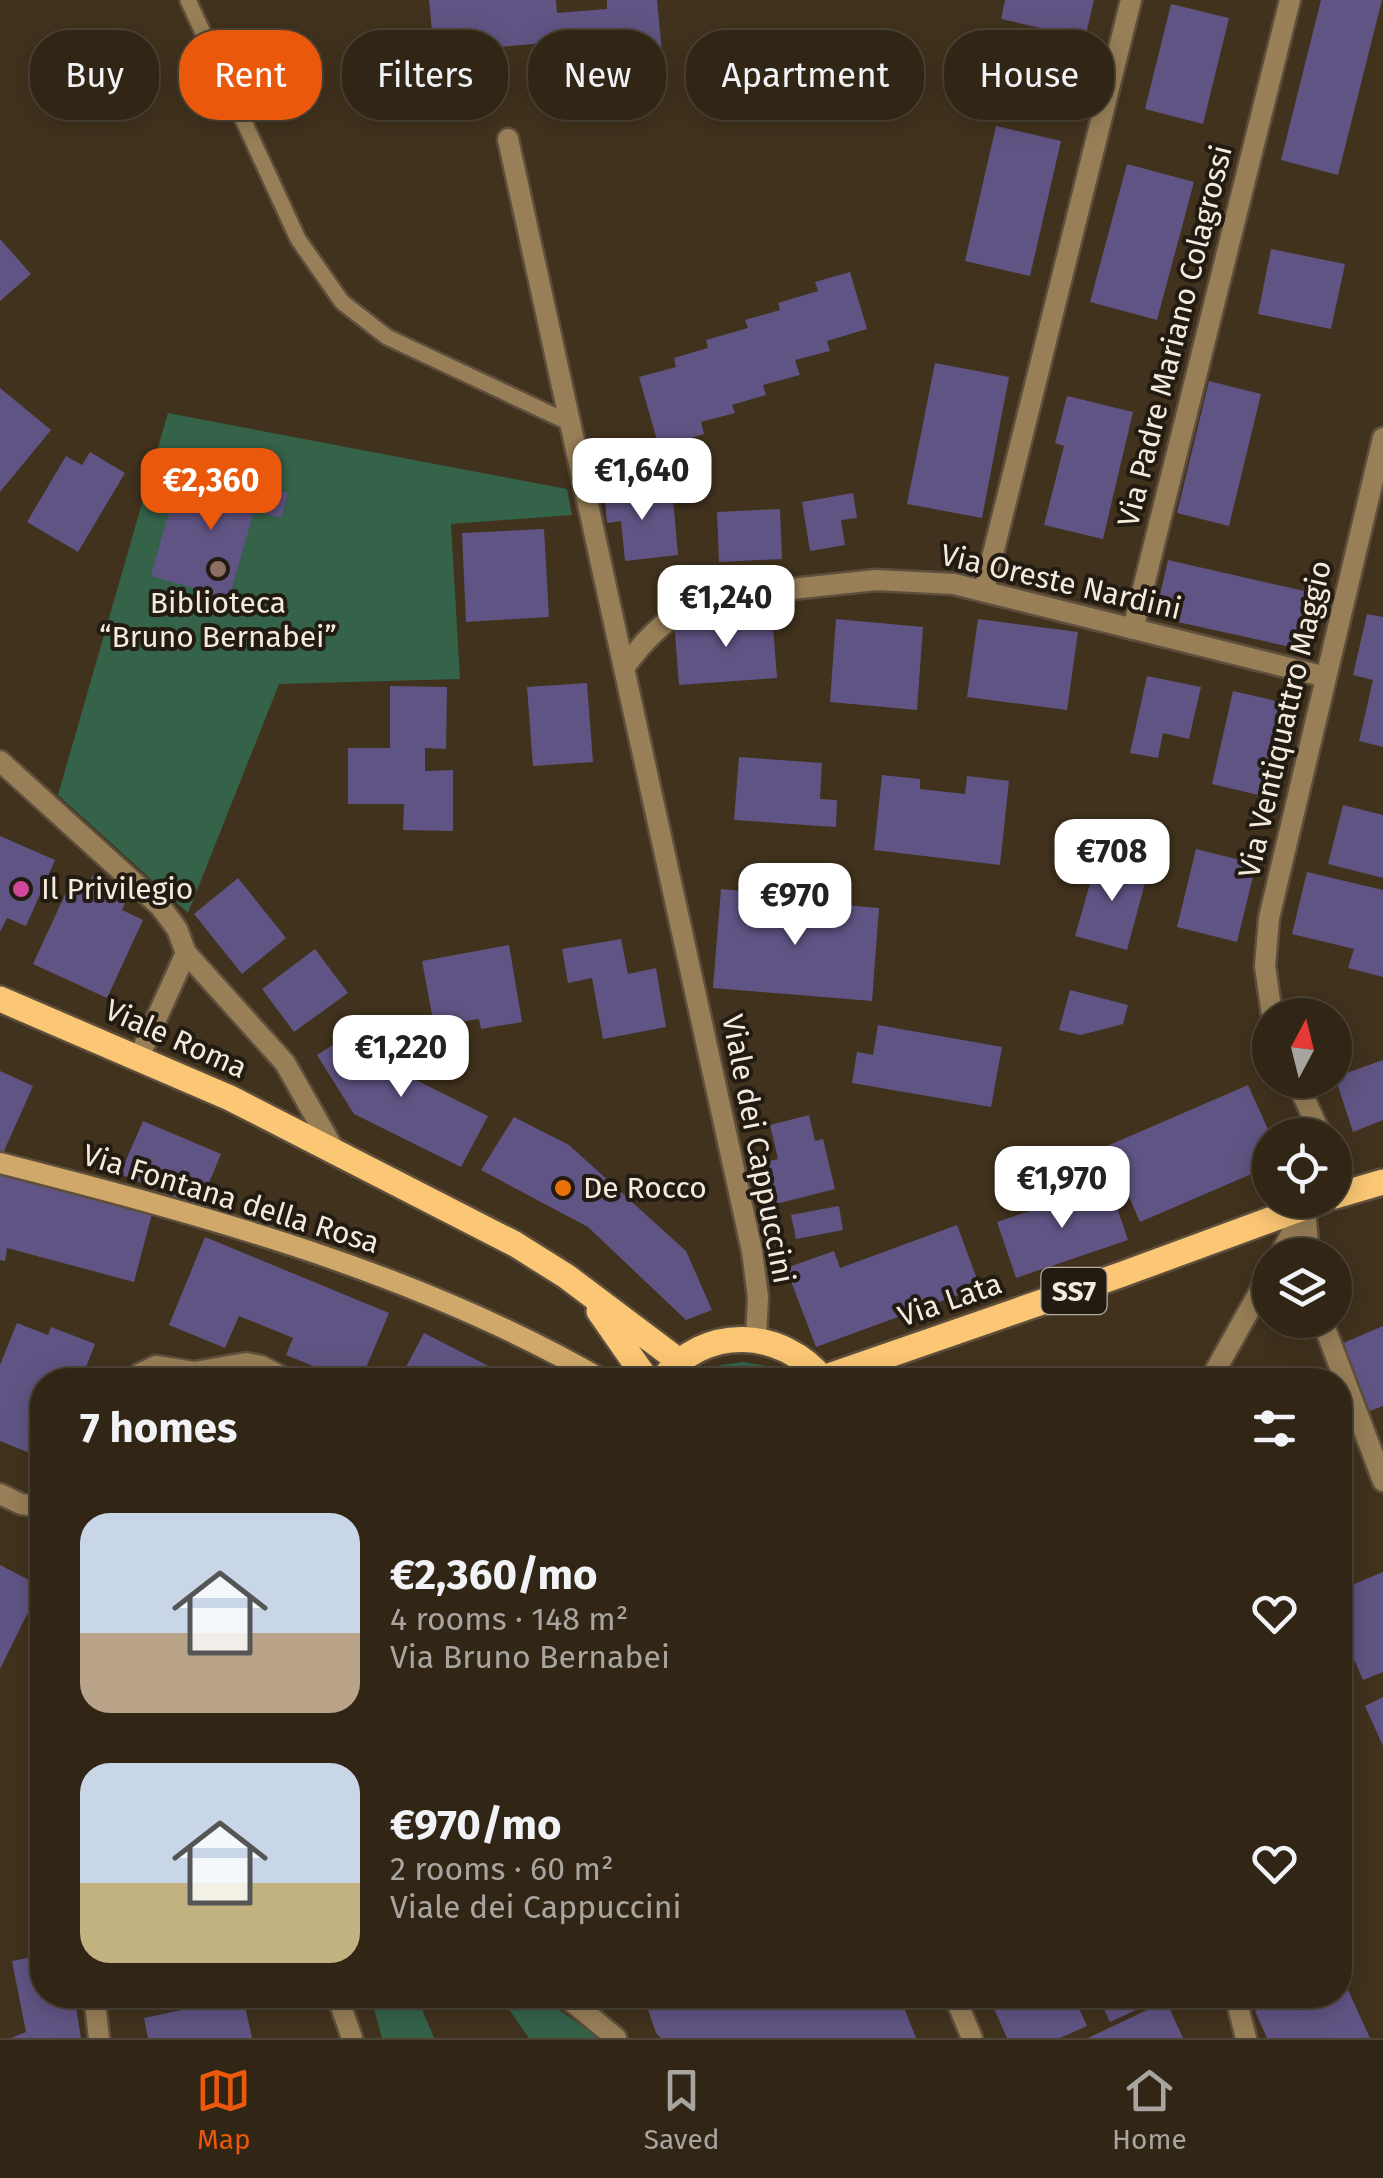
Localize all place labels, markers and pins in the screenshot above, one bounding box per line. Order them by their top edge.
pin: €1,640 [561,438,723,523]
pin: €2,360 [130,448,292,533]
marker: Biblioteca “Bruno Bernabei” [207,558,229,580]
pin: €1,240 [645,565,807,650]
place label: Biblioteca “Bruno Bernabei” [99,585,337,655]
pin: €708 [1053,819,1171,904]
pin: €970 [736,863,854,948]
place label: Il Privilegio [41,871,193,907]
marker: Il Privilegio [10,878,32,900]
pin: €1,220 [320,1015,482,1100]
pin: €1,970 [981,1146,1143,1231]
place label: De Rocco [583,1170,707,1206]
marker: De Rocco [552,1177,574,1199]

